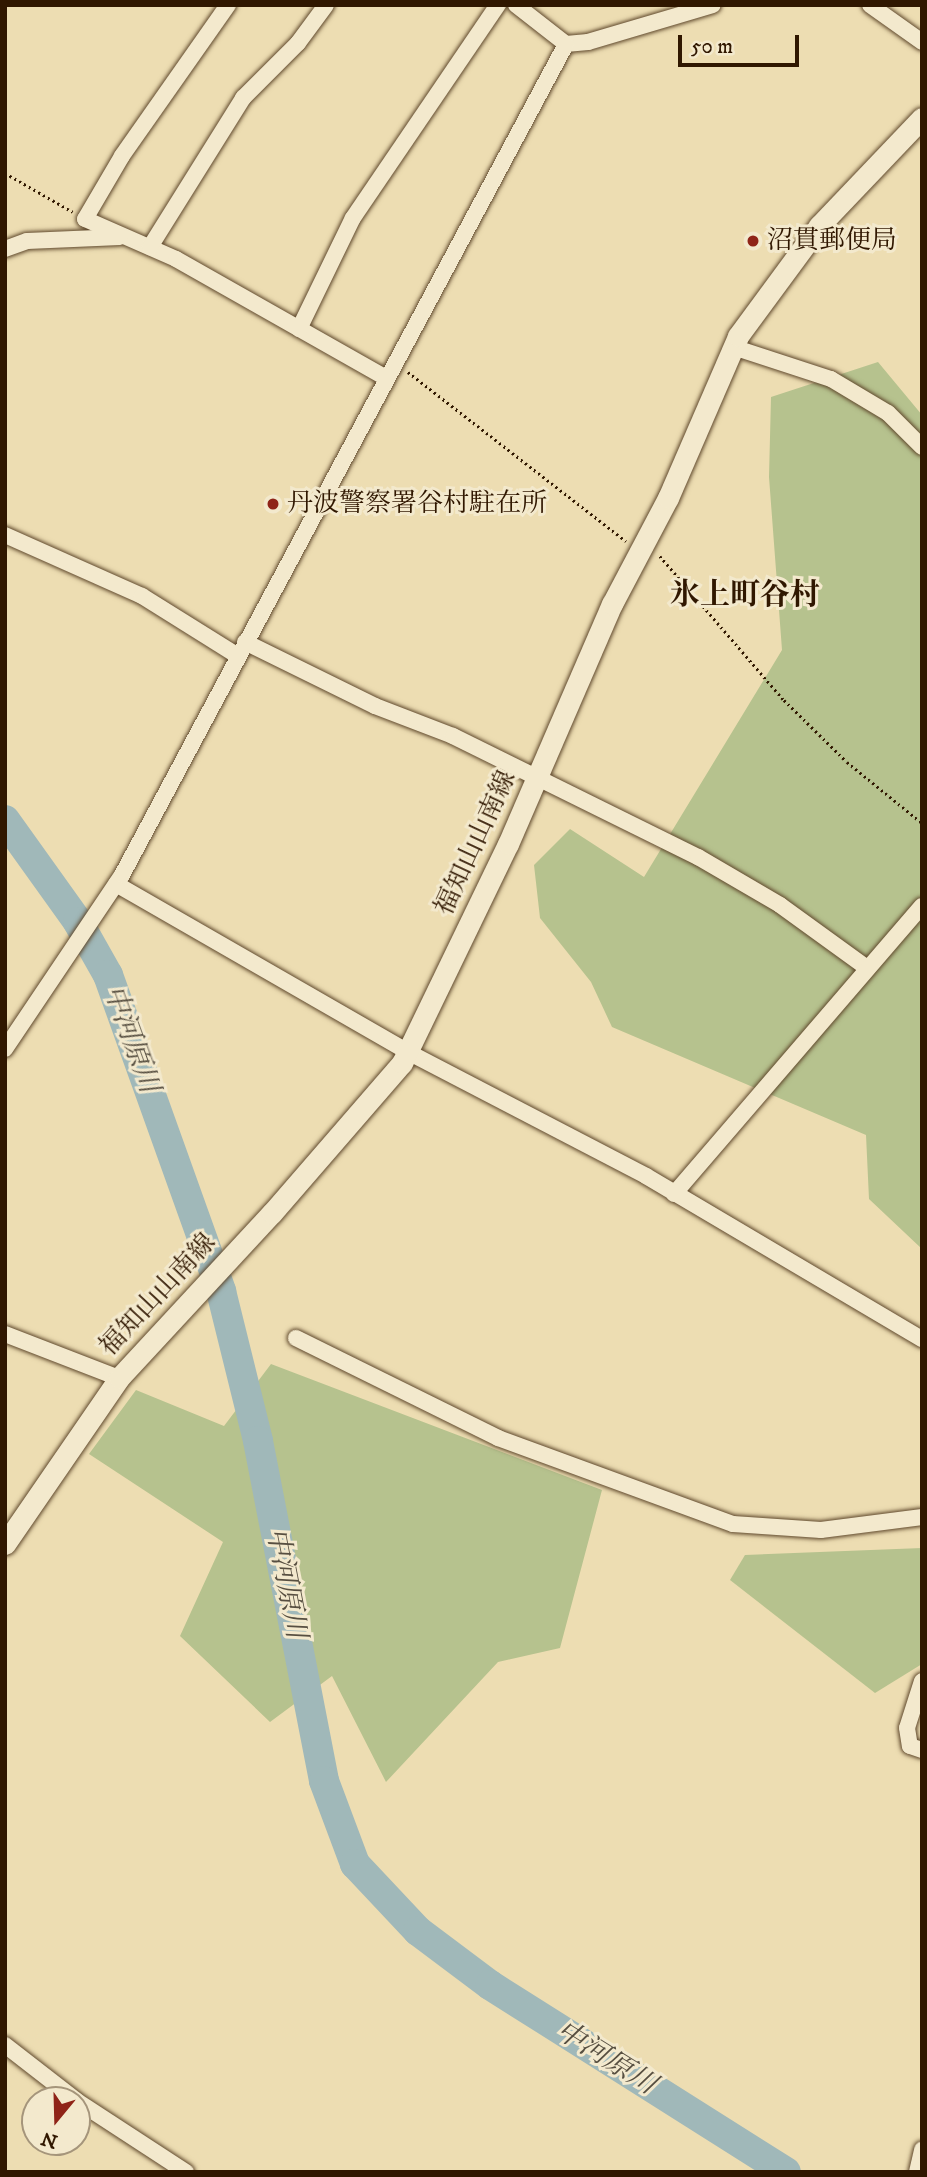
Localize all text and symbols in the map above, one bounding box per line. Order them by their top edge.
scale bar [682,21,803,65]
text: 50 m [691,34,733,60]
place label: 沼貫郵便局 [767,225,897,257]
marker: 沼貫郵便局 [745,233,761,249]
place label: 丹波警察署谷村駐在所 [287,488,547,520]
marker: 丹波警察署谷村駐在所 [265,496,281,512]
district label: 氷上町谷村 [670,578,820,614]
street label: 福知山山南線 [429,766,523,920]
water label: 中河原川 [96,981,166,1097]
street label: 福知山山南線 [93,1227,223,1363]
water label: 中河原川 [259,1525,313,1641]
water label: 中河原川 [550,2014,662,2102]
north arrow [21,2086,91,2156]
text: N [39,2126,61,2153]

